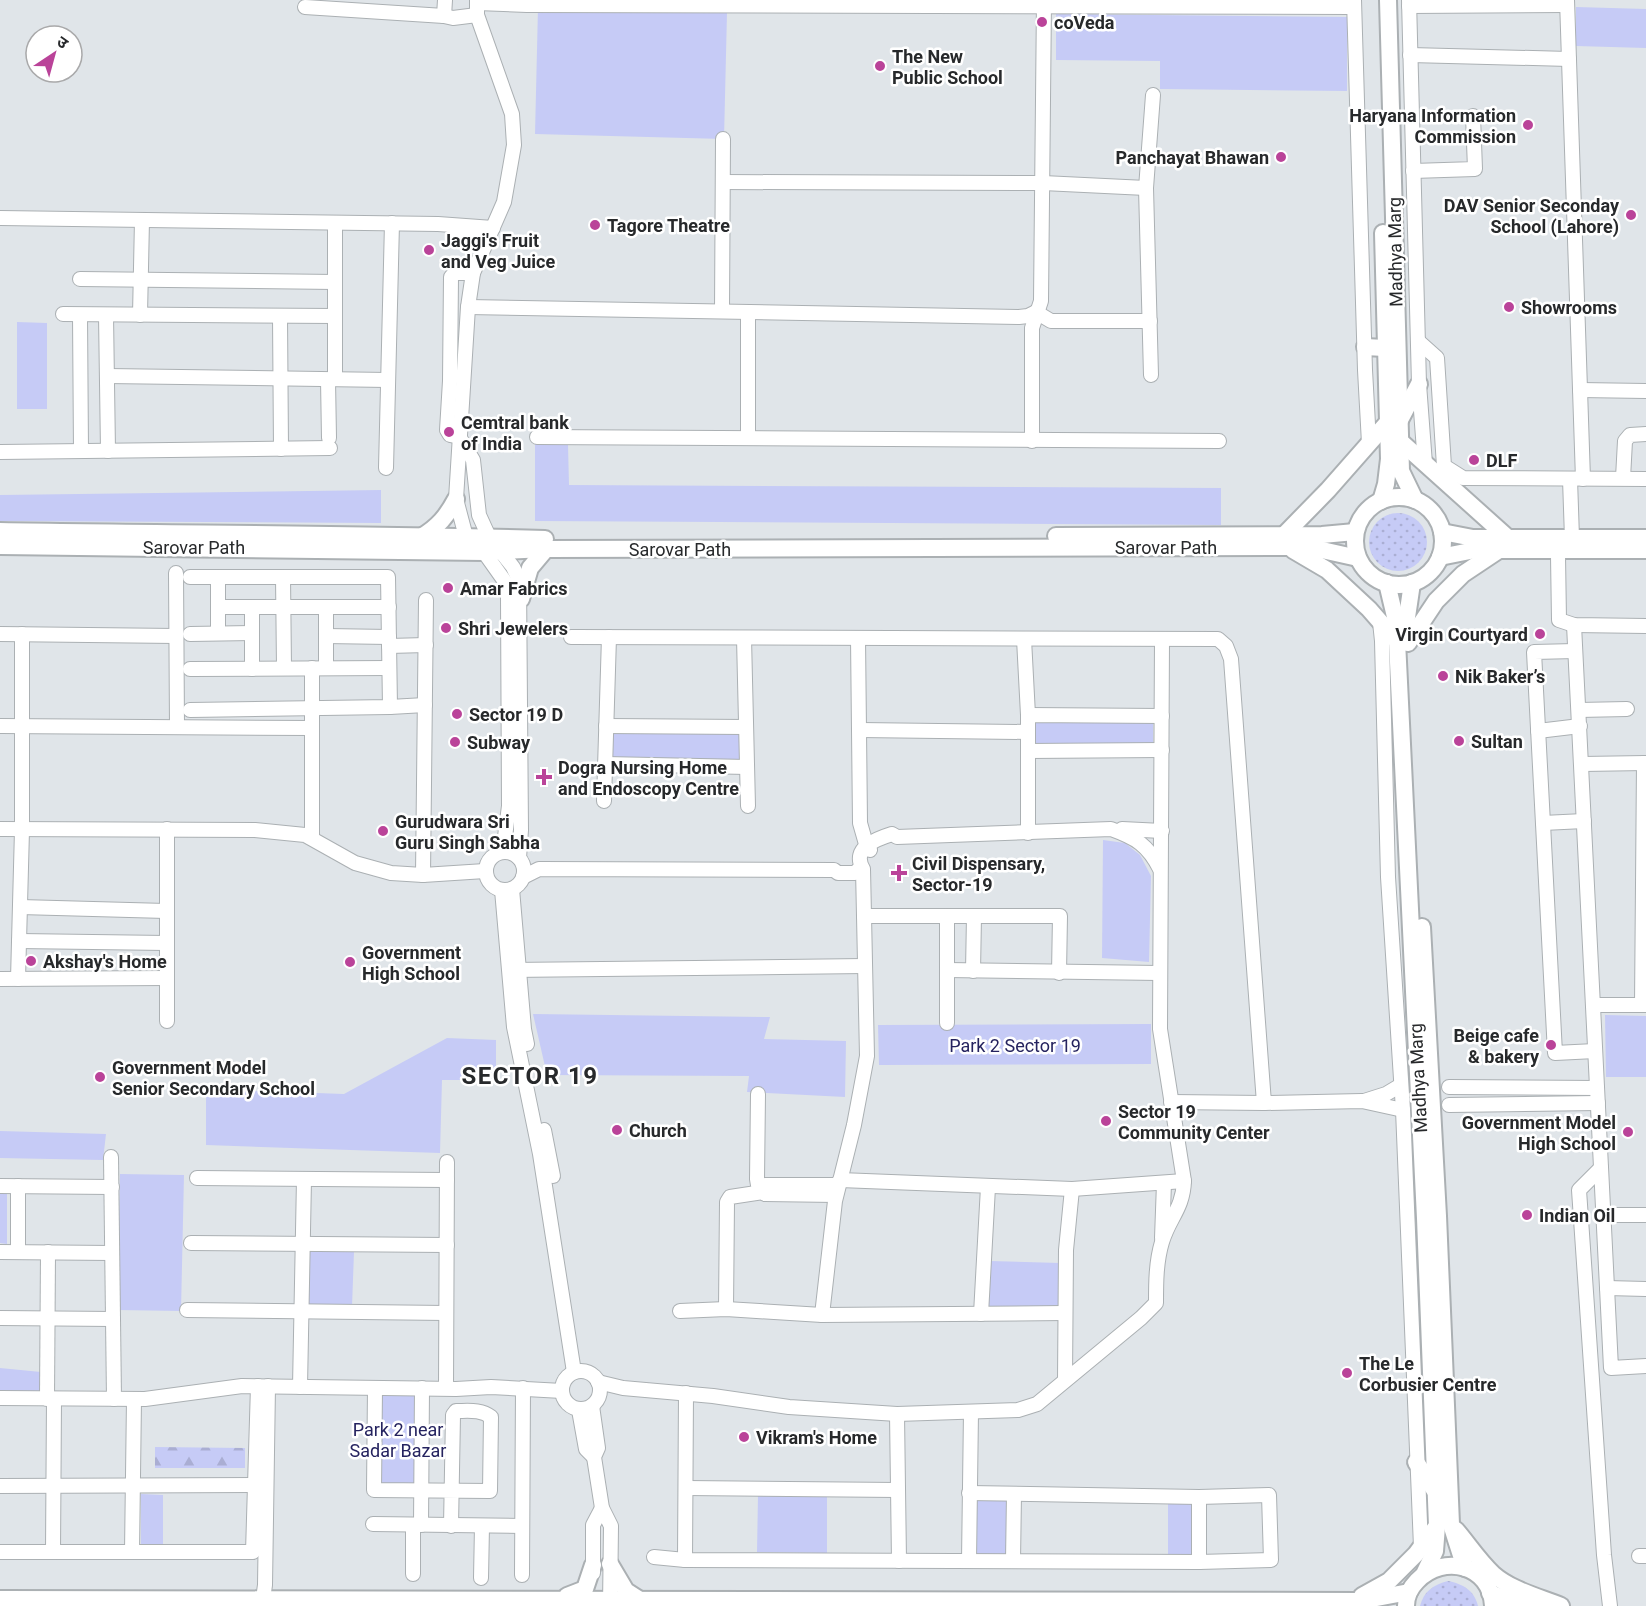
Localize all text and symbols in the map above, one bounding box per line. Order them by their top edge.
place label: coVeda [1054,12,1115,33]
marker: coVeda [1035,15,1049,29]
north arrow [24,24,84,84]
text: उ [53,32,72,53]
place label: The New Public School [892,46,1003,88]
marker: The New Public School [873,59,887,73]
place label: Haryana Information Commission [1349,105,1516,147]
marker: Haryana Information Commission [1521,118,1535,132]
place label: Panchayat Bhawan [1116,147,1269,168]
marker: Panchayat Bhawan [1274,150,1288,164]
place label: DAV Senior Seconday School (Lahore) [1444,195,1620,238]
street label: Madhya Marg [1384,197,1406,307]
marker: DAV Senior Seconday School (Lahore) [1624,208,1638,222]
place label: Tagore Theatre [607,215,730,236]
marker: Tagore Theatre [588,218,602,232]
place label: Jaggi's Fruit and Veg Juice [441,230,555,272]
marker: Jaggi's Fruit and Veg Juice [422,243,436,257]
place label: Showrooms [1521,297,1617,318]
marker: Showrooms [1502,300,1516,314]
place label: Cemtral bank of India [461,412,569,454]
marker: Cemtral bank of India [442,425,456,439]
place label: DLF [1486,450,1517,471]
marker: DLF [1467,453,1481,467]
street label: Sarovar Path [143,537,245,558]
street label: Sarovar Path [1115,537,1217,558]
street label: Sarovar Path [629,539,731,560]
place label: Amar Fabrics [460,578,567,599]
marker: Amar Fabrics [441,581,455,595]
place label: Shri Jewelers [458,618,568,639]
marker: Shri Jewelers [439,621,453,635]
place label: Virgin Courtyard [1395,624,1528,645]
marker: Virgin Courtyard [1533,627,1547,641]
place label: Nik Baker’s [1455,666,1545,687]
marker: Nik Baker’s [1436,669,1450,683]
place label: Sector 19 D [469,704,563,725]
marker: Sector 19 D [450,707,464,721]
place label: Sultan [1471,731,1523,752]
place label: Subway [467,732,531,753]
marker: Sultan [1452,734,1466,748]
marker: Subway [448,735,462,749]
place label: Dogra Nursing Home and Endoscopy Centre [558,757,739,799]
marker: Dogra Nursing Home and Endoscopy Centre [535,768,553,786]
place label: Gurudwara Sri Guru Singh Sabha [395,811,540,853]
marker: Gurudwara Sri Guru Singh Sabha [376,824,390,838]
place label: Civil Dispensary, Sector-19 [912,853,1045,895]
marker: Civil Dispensary, Sector-19 [890,864,908,882]
place label: Government High School [362,942,461,984]
place label: Akshay's Home [43,951,167,972]
marker: Akshay's Home [24,954,38,968]
marker: Government High School [343,955,357,969]
street label: Madhya Marg [1405,1023,1431,1133]
place label: Beige cafe & bakery [1454,1025,1540,1067]
park label: Park 2 Sector 19 [949,1035,1081,1056]
marker: Beige cafe & bakery [1544,1038,1558,1052]
place label: Government Model Senior Secondary School [112,1057,315,1099]
district label: SECTOR 19 [461,1062,599,1090]
marker: Government Model Senior Secondary School [93,1070,107,1084]
place label: Sector 19 Community Center [1118,1101,1270,1143]
place label: Government Model High School [1462,1112,1616,1154]
marker: Sector 19 Community Center [1099,1114,1113,1128]
place label: Church [629,1120,687,1141]
marker: Church [610,1123,624,1137]
marker: Government Model High School [1621,1125,1635,1139]
place label: Indian Oil [1539,1205,1615,1226]
marker: Indian Oil [1520,1208,1534,1222]
place label: The Le Corbusier Centre [1359,1353,1497,1395]
marker: The Le Corbusier Centre [1340,1366,1354,1380]
park label: Park 2 near Sadar Bazar [350,1419,446,1461]
place label: Vikram's Home [756,1427,877,1448]
marker: Vikram's Home [737,1430,751,1444]

